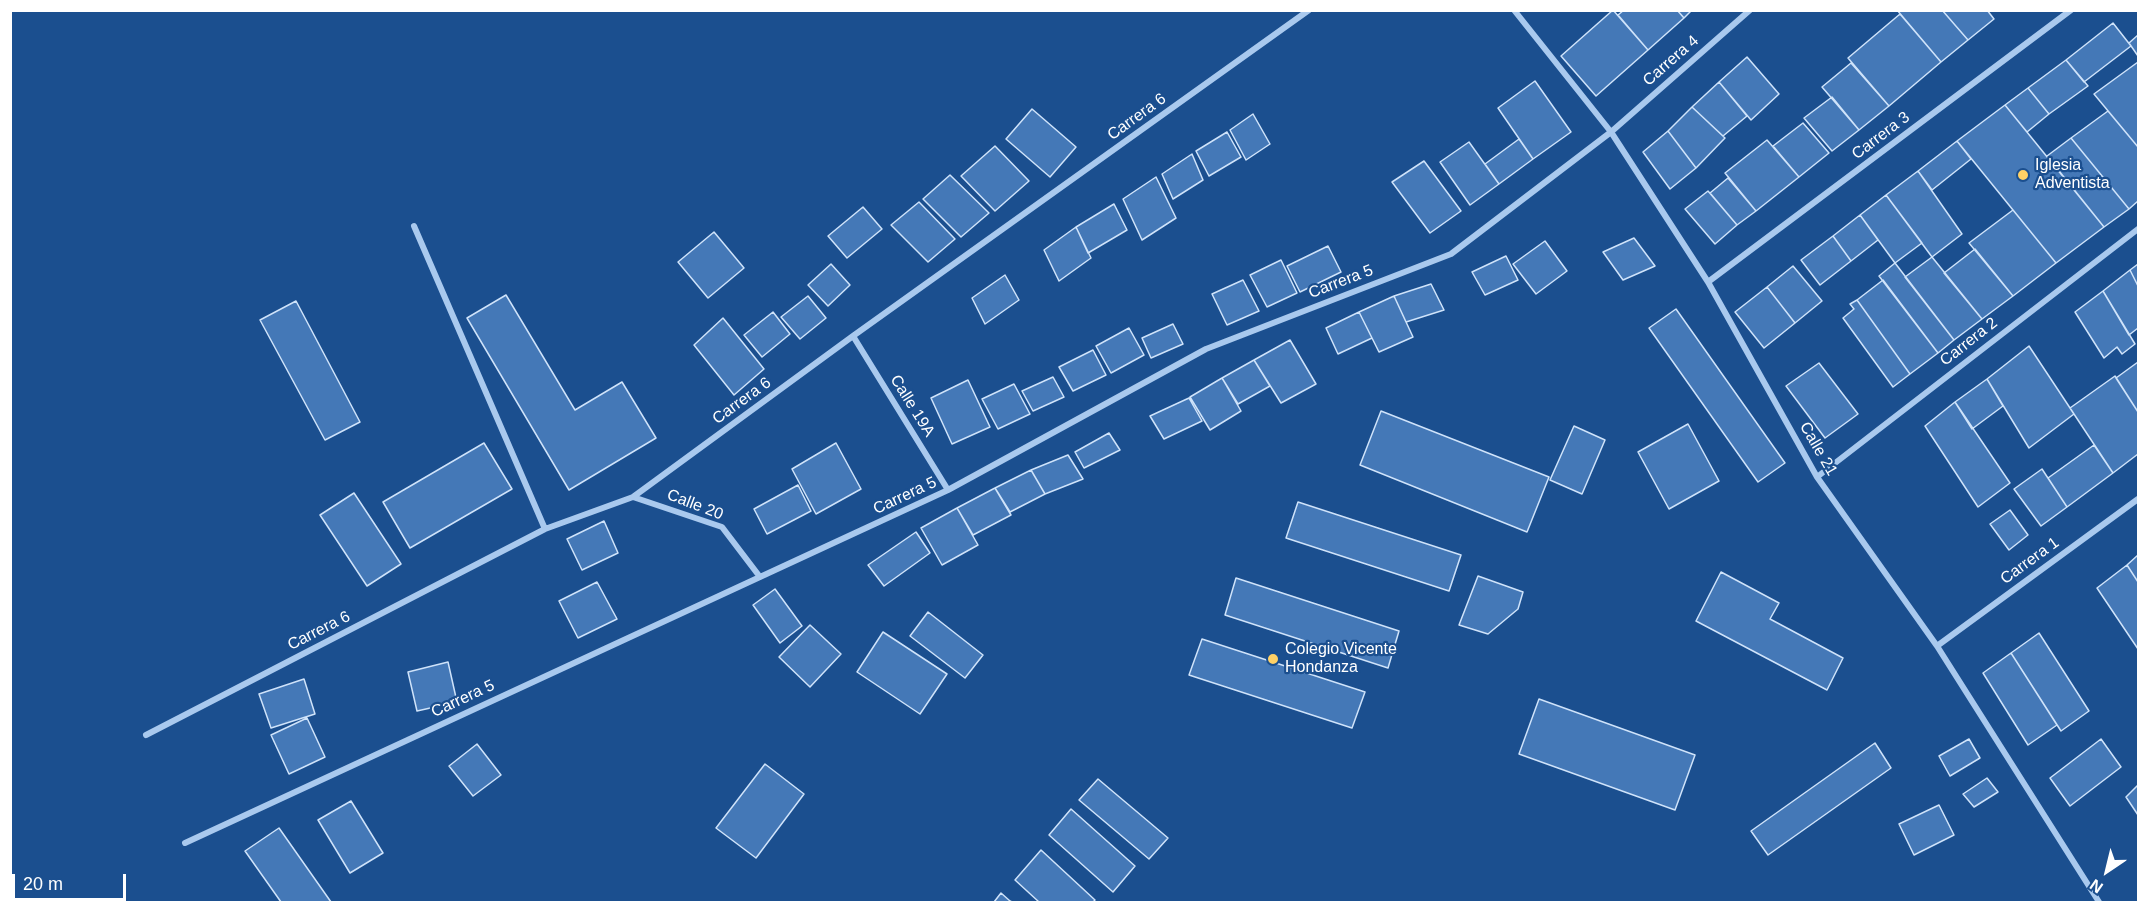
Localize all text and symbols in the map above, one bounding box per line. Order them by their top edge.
street label: Carrera 4 [1639,32,1703,90]
street label: Carrera 6 [1104,89,1170,145]
street label: Carrera 3 [1848,108,1914,164]
place label: Iglesia Adventista [2035,156,2110,194]
marker: Iglesia Adventista [2016,168,2030,182]
street label: Carrera 5 [1306,261,1376,303]
street label: Carrera 2 [1936,314,2002,370]
street label: Calle 19A [885,371,939,441]
street label: Carrera 6 [709,373,775,429]
street label: Calle 21 [1795,419,1841,479]
street label: Carrera 5 [870,473,940,519]
street label: Calle 20 [664,486,726,524]
street label: Carrera 1 [1997,533,2063,589]
street label: Carrera 6 [285,607,353,655]
place label: Colegio Vicente Hondanza [1285,640,1397,678]
marker: Colegio Vicente Hondanza [1266,652,1280,666]
street label: Carrera 5 [428,676,498,722]
north arrow [2077,841,2137,901]
scale bar [15,862,129,900]
text: 20 m [23,874,63,894]
text: N [2087,876,2106,896]

